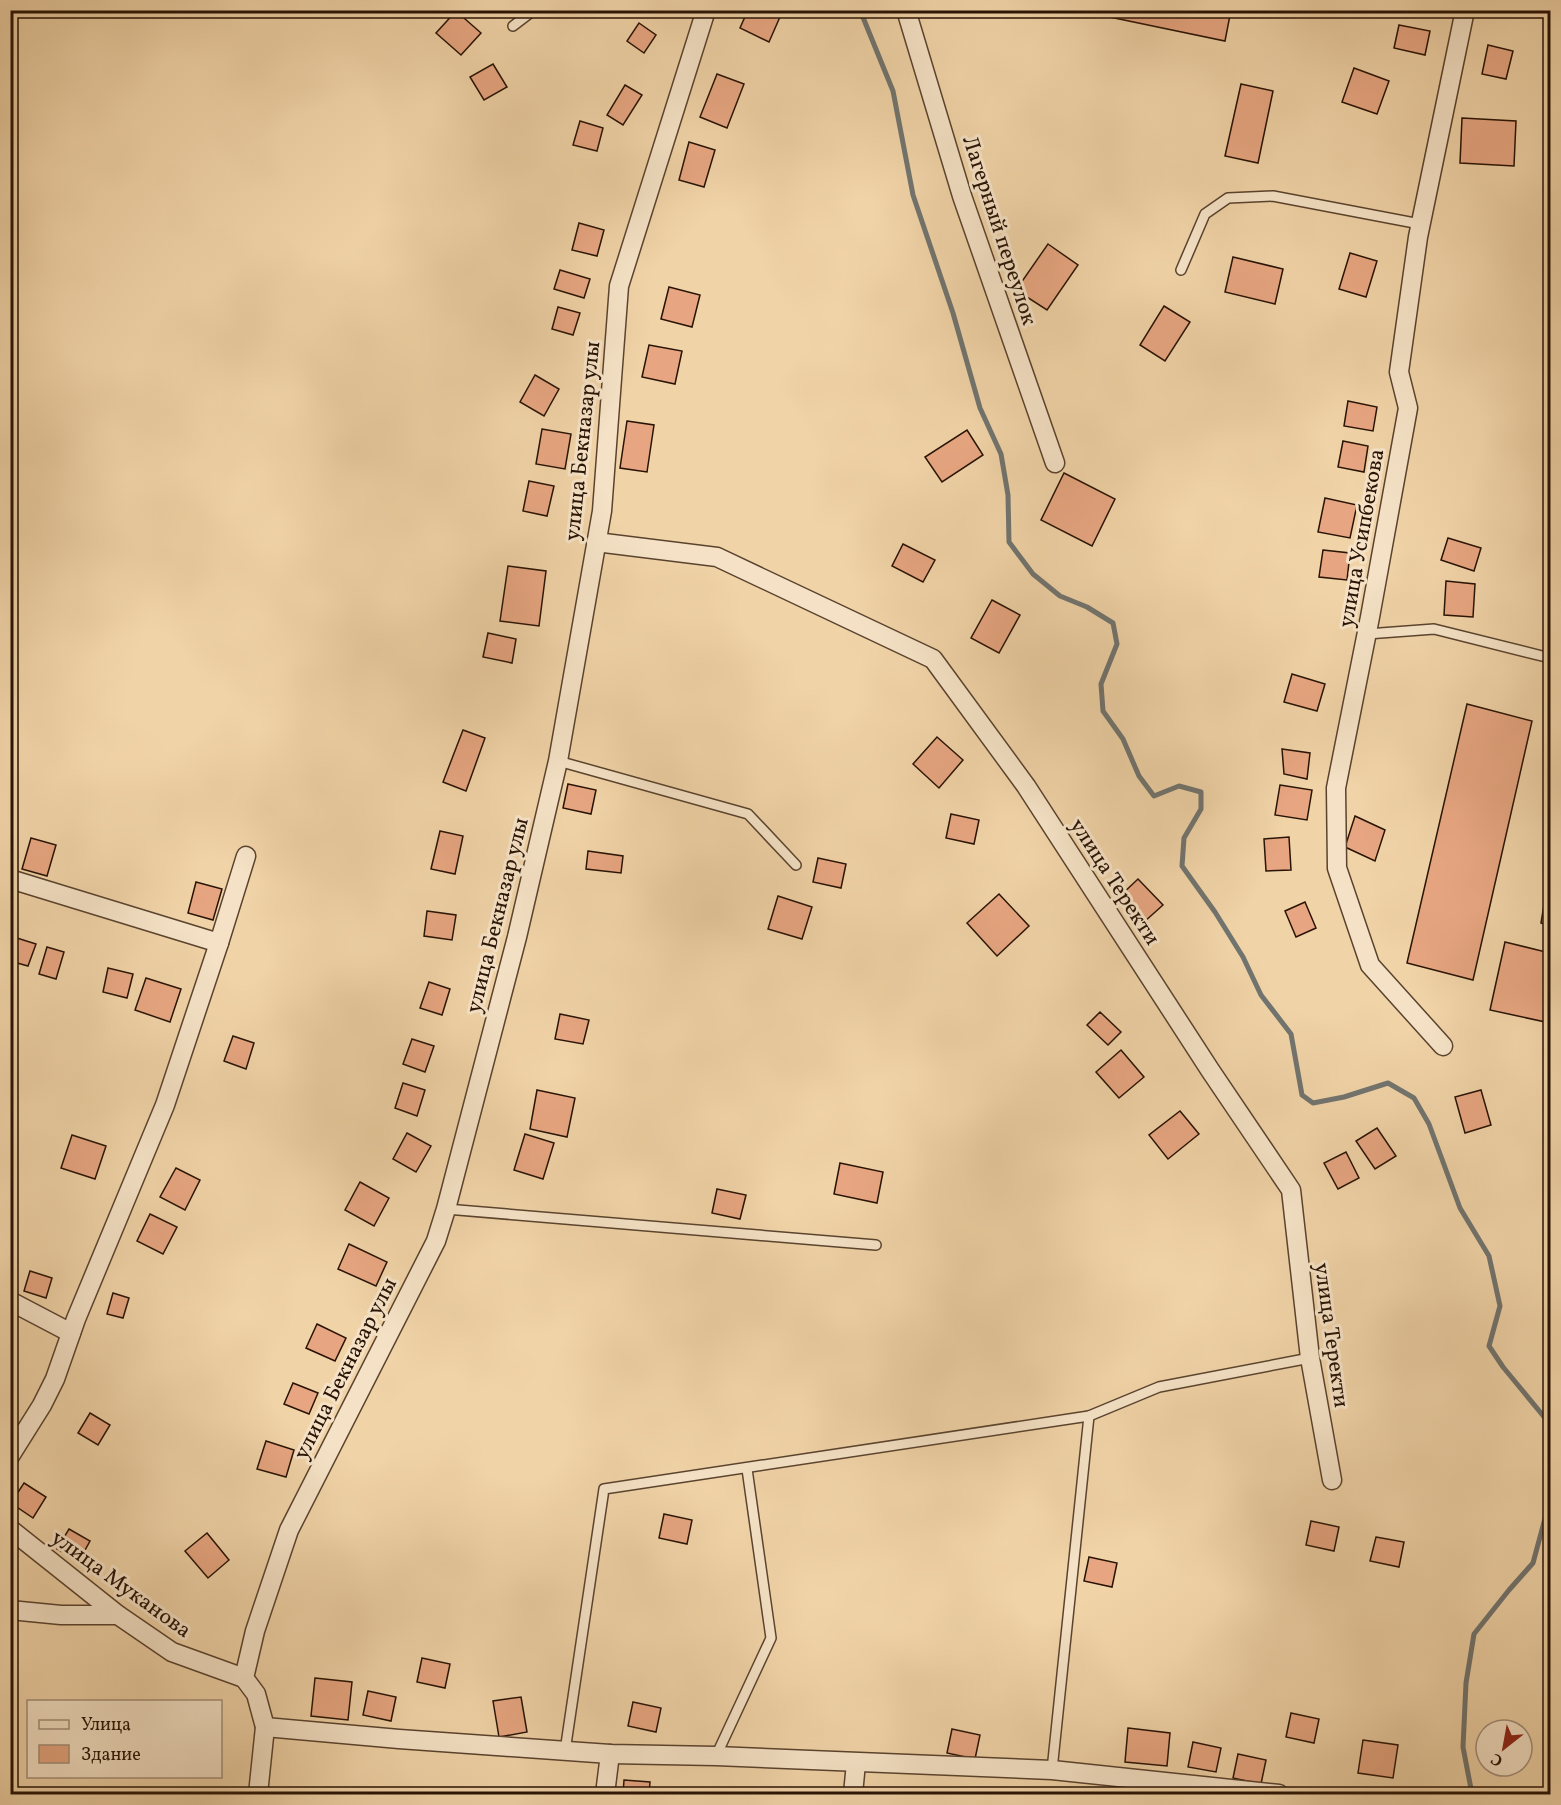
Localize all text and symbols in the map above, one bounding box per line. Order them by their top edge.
street label: Лагерный переулок [953,132,1044,330]
street label: улица Бекназар улы [558,340,609,543]
street label: улица Усипбекова [1331,447,1393,630]
street label: улица Теректи [1061,813,1167,952]
street label: улица Бекназар улы [459,814,538,1017]
street label: улица Теректи [1305,1261,1356,1410]
street label: улица Бекназар улы [287,1273,406,1466]
street label: улица Муканова [44,1523,197,1647]
legend [27,1700,222,1778]
text: Улица [81,1713,131,1738]
north arrow [1474,1718,1534,1778]
text: Здание [81,1743,141,1768]
text: С [1487,1747,1507,1771]

